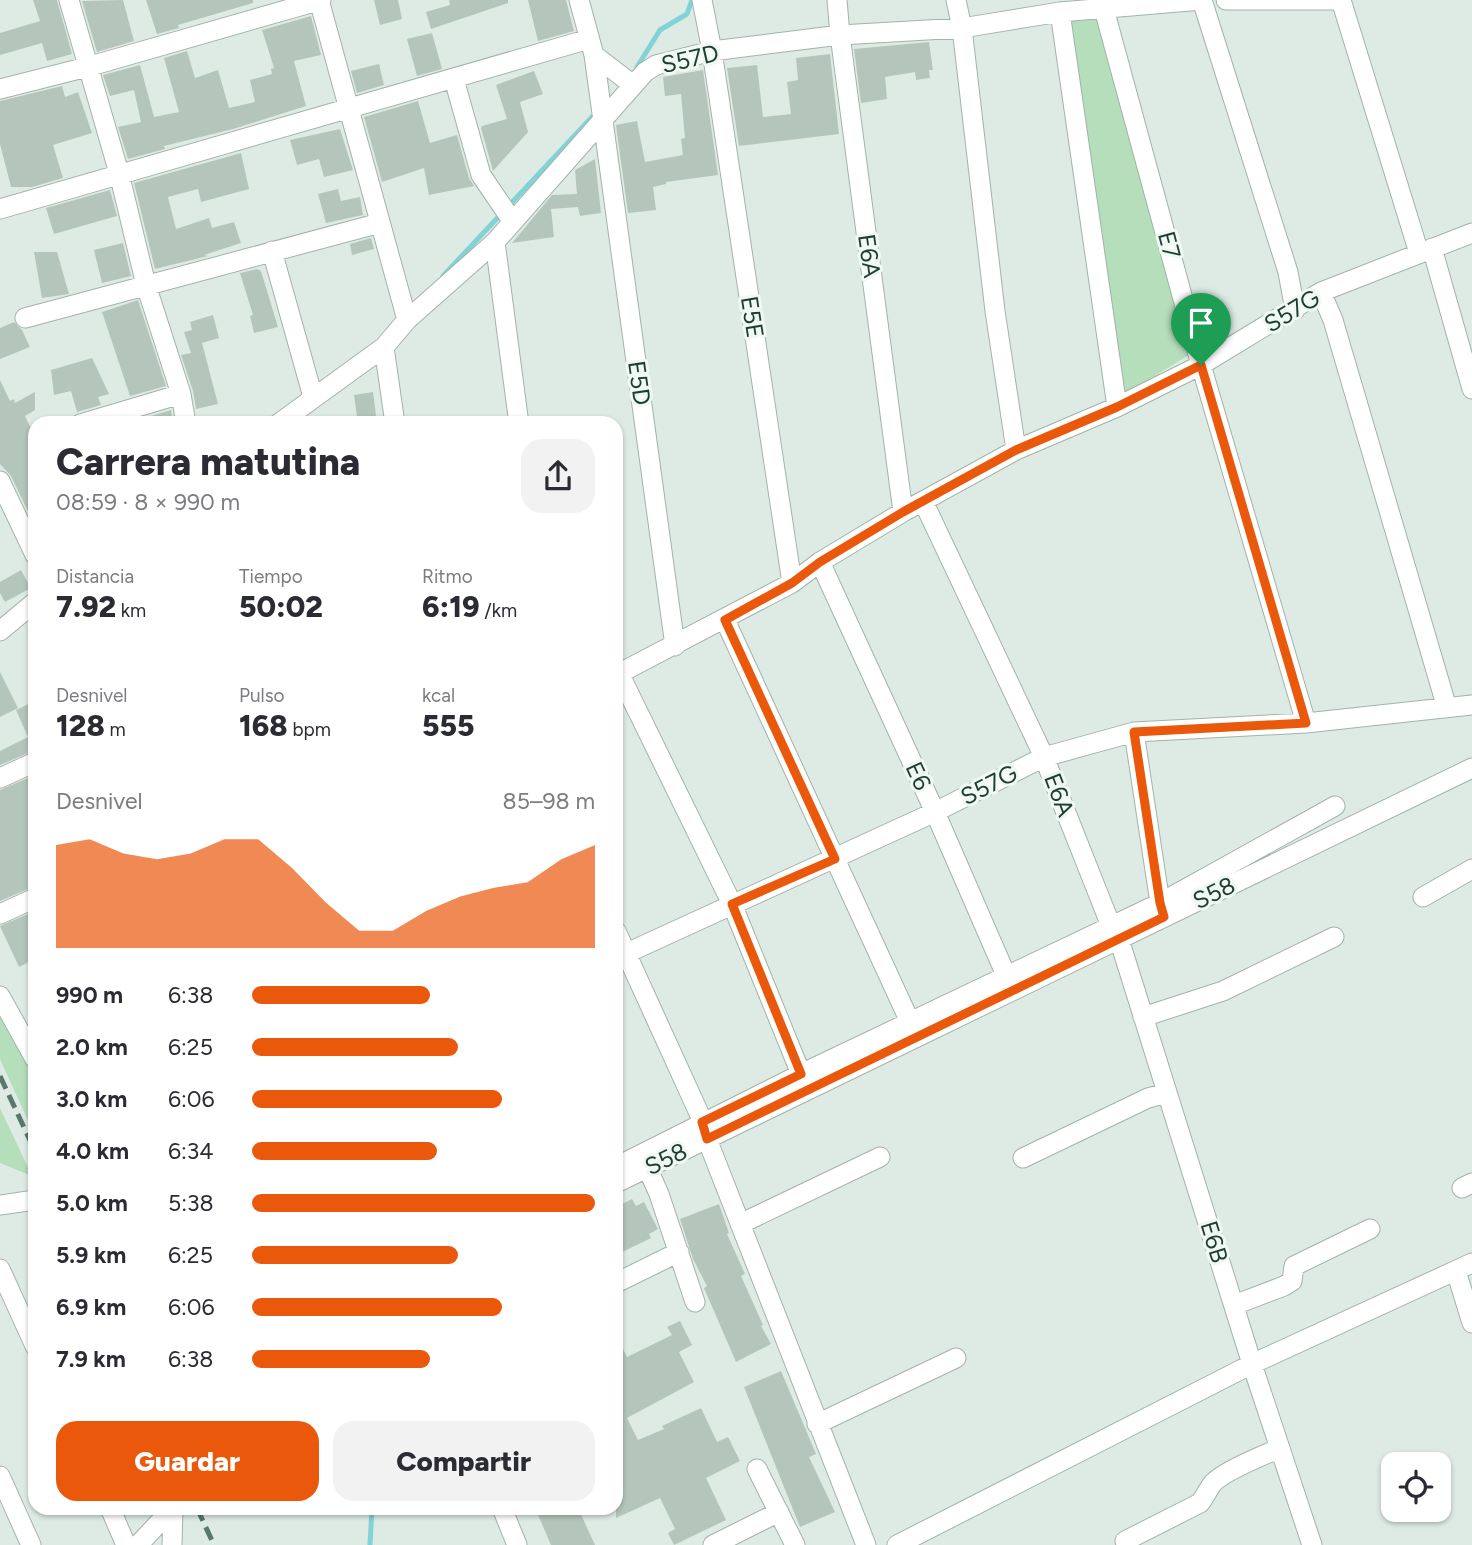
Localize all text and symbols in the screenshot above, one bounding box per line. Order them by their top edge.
street label: S57D [658,38,721,79]
street label: E7 [1152,228,1187,262]
street label: E6A [852,232,887,280]
street label: S57G [1259,283,1325,338]
pin [1171,293,1231,365]
street label: E5E [735,294,770,340]
icon: arrive [1182,304,1220,342]
street label: E5D [622,359,657,407]
text: Carrera matutina [56,439,360,485]
button: share [521,439,595,513]
text: 08:59 · 8 × 990 m [56,488,240,516]
text: Distancia [56,565,134,588]
text: Tiempo [239,565,303,588]
text: Ritmo [422,565,473,588]
text: 7.92 [56,588,116,625]
text: 50:02 [239,588,323,625]
text: 6:19 [422,588,480,625]
text: km [116,599,146,622]
text: /km [480,599,517,622]
text: Desnivel [56,684,128,707]
text: Pulso [239,684,285,707]
text: kcal [422,684,455,707]
text: 128 [56,707,105,744]
text: 168 [239,707,288,744]
text: 555 [422,707,475,744]
text: m [105,718,126,741]
text: bpm [288,718,331,741]
street label: E6 [899,757,937,795]
street label: S57G [956,758,1022,811]
street label: E6A [1038,769,1081,821]
text: Desnivel [56,787,143,815]
text: 85–98 m [503,787,595,815]
street label: S58 [1188,870,1240,915]
text: 990 m [56,981,123,1009]
text: 6:38 [168,981,213,1009]
text: 2.0 km [56,1033,128,1061]
text: 6:25 [168,1033,213,1061]
text: 3.0 km [56,1085,127,1113]
text: 6:06 [168,1085,215,1113]
street label: S58 [640,1136,692,1181]
text: 4.0 km [56,1137,129,1165]
text: 6:34 [168,1137,214,1165]
text: 5.0 km [56,1189,128,1217]
text: 5:38 [168,1189,214,1217]
street label: E6B [1194,1217,1235,1266]
text: 5.9 km [56,1241,126,1269]
text: 6:25 [168,1241,213,1269]
text: 6.9 km [56,1293,126,1321]
text: 6:06 [168,1293,215,1321]
text: 7.9 km [56,1345,126,1373]
text: 6:38 [168,1345,213,1373]
button: Guardar [56,1421,319,1501]
button: Compartir [333,1421,595,1501]
map controls [1381,1452,1451,1522]
button: locate [1381,1452,1451,1522]

